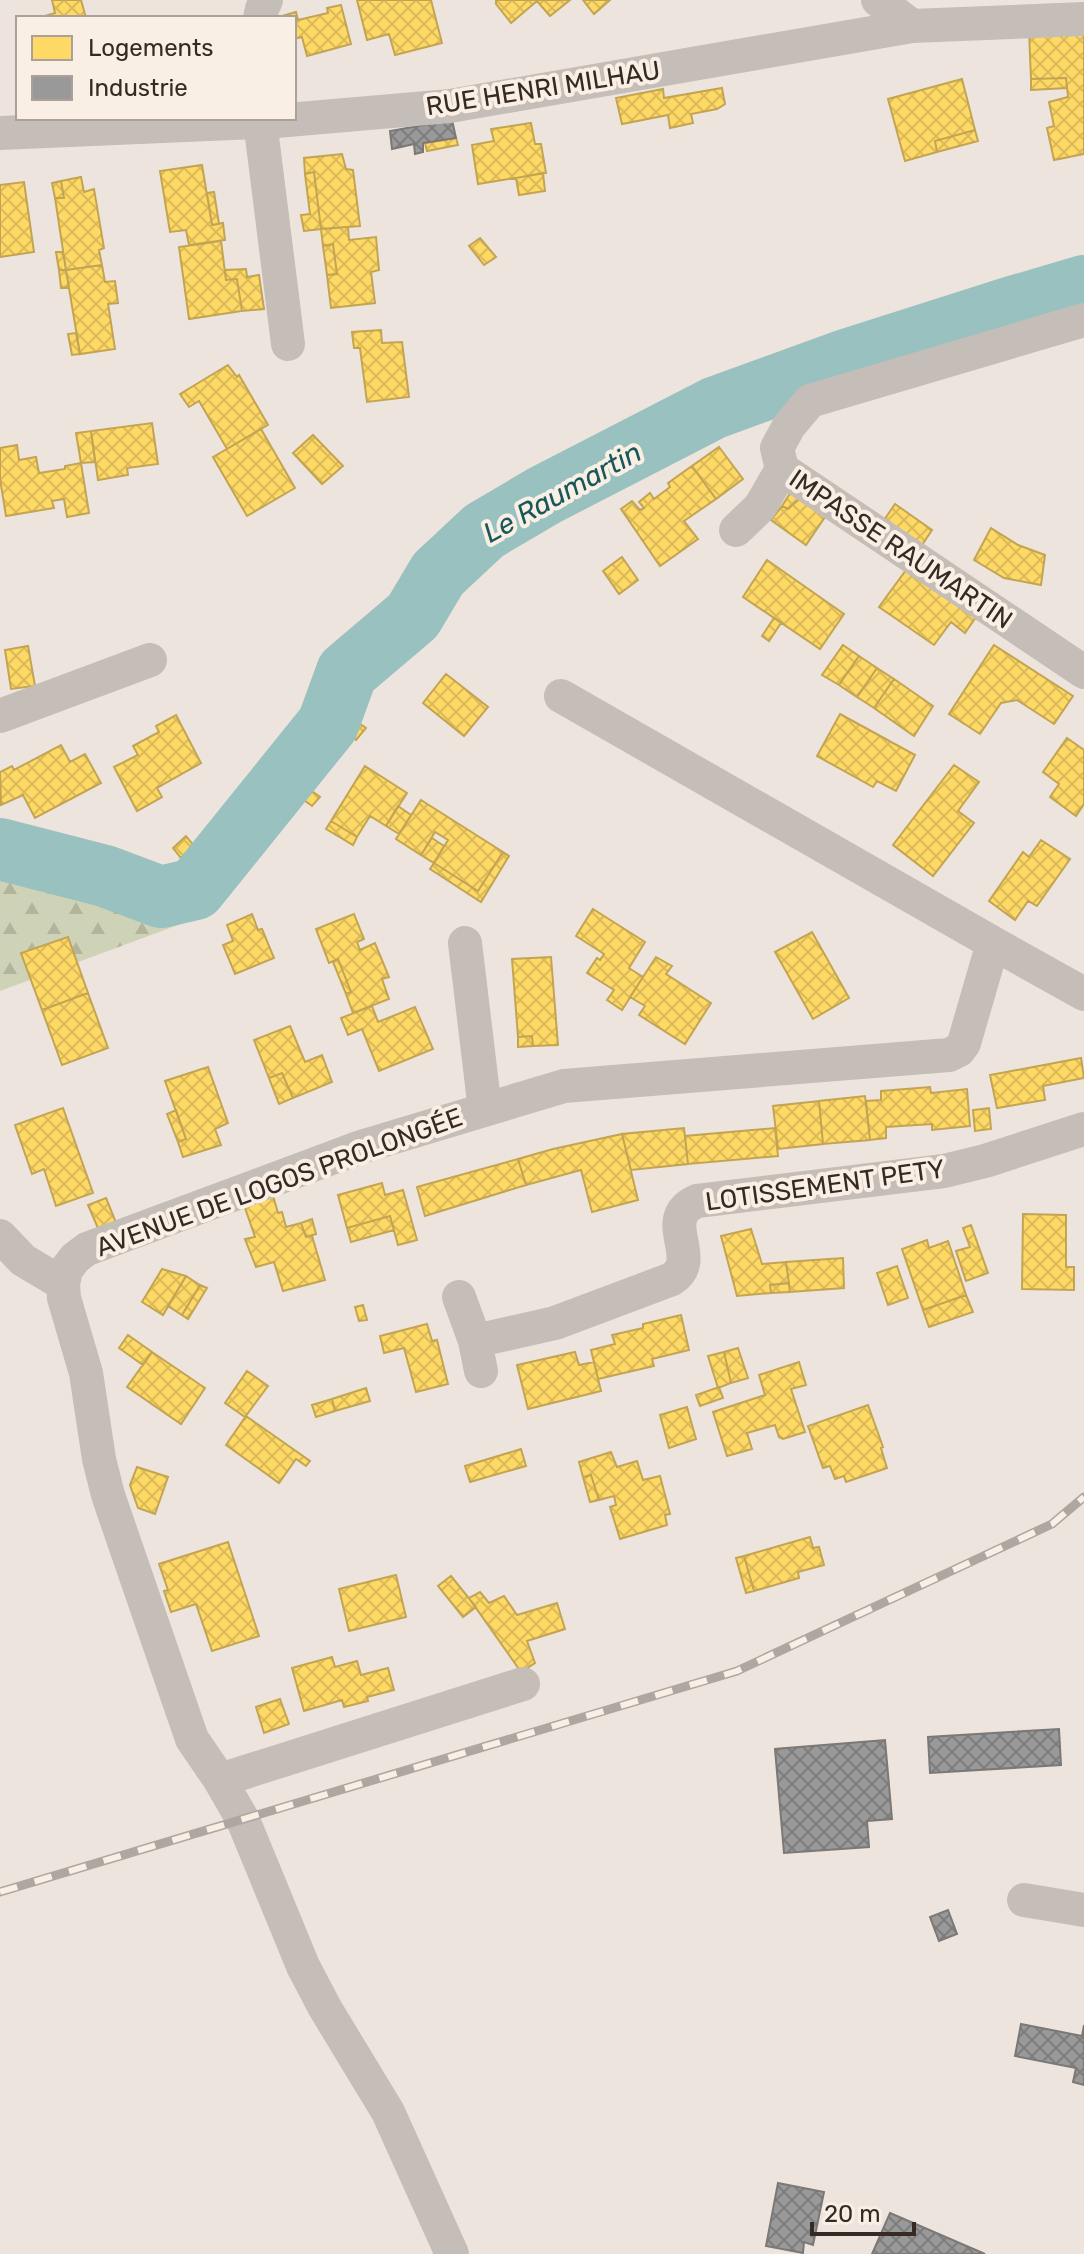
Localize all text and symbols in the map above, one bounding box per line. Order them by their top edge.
legend [16,16,296,120]
text: Logements [88,34,214,62]
street label: RUE HENRI MILHAU [424,55,662,122]
text: Industrie [88,74,188,102]
water label: Le Raumartin [477,435,647,550]
street label: IMPASSE RAUMARTIN [783,463,1018,636]
street label: AVENUE DE LOGOS PROLONGÉE [92,1102,467,1263]
street label: LOTISSEMENT PETY [703,1153,947,1218]
scale bar [812,2186,914,2236]
text: 20 m [824,2200,881,2228]

